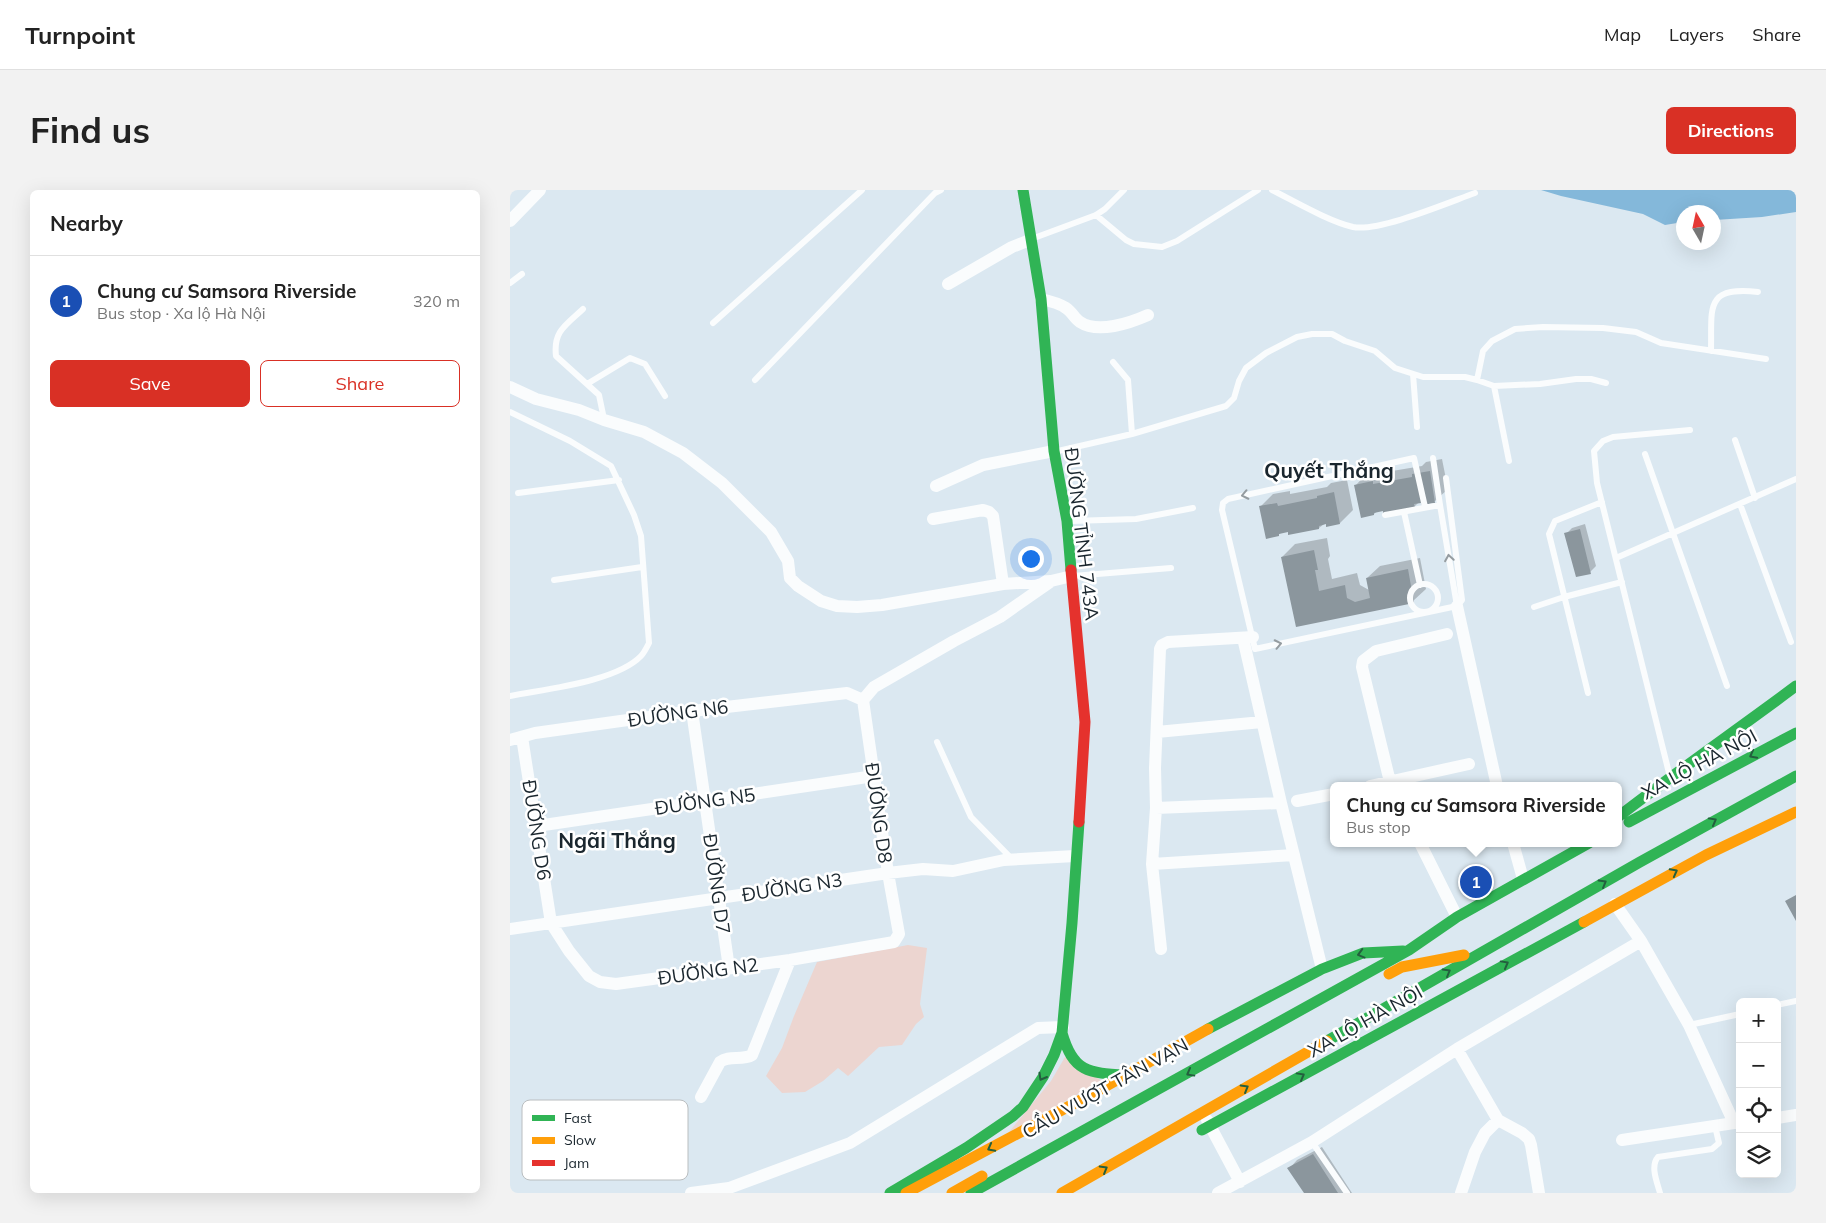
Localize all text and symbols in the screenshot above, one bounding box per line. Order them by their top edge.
text: Turnpoint [25,20,135,50]
text: Map [1604,23,1641,46]
text: Layers [1669,23,1724,46]
text: Share [1752,23,1801,46]
button: Directions [1666,107,1796,154]
text: Find us [30,108,150,152]
north arrow [1676,205,1721,250]
text: Nearby [50,210,123,236]
text: Chung cư Samsora Riverside [97,279,357,303]
text: 1 [61,291,71,311]
text: 320 m [413,291,460,311]
text: Bus stop · Xa lộ Hà Nội [97,303,266,323]
button: Save [50,360,250,407]
button: Share [260,360,460,407]
street label: ĐƯỜNG TỈNH 743A [1059,446,1105,622]
district label: Quyết Thắng [1264,457,1394,483]
one-way arrow [1241,489,1250,500]
your location [1018,546,1044,572]
one-way arrow [1444,553,1454,562]
one-way arrow [1274,639,1283,650]
street label: ĐƯỜNG N6 [626,694,730,732]
street label: XA LỘ HÀ NỘI [1637,723,1761,805]
one-way arrow [1749,749,1758,759]
street label: ĐƯỜNG D8 [860,761,898,865]
street label: ĐƯỜNG D6 [517,778,557,882]
street label: ĐƯỜNG N5 [653,782,757,820]
popup [1330,782,1622,847]
text: Chung cư Samsora Riverside [1346,793,1606,817]
text: Bus stop [1346,817,1411,837]
one-way arrow [1708,818,1717,828]
district label: Ngãi Thắng [558,827,676,853]
street label: ĐƯỜNG D7 [698,832,736,936]
pin: 1 [1460,863,1492,901]
street label: ĐƯỜNG N3 [740,867,844,907]
one-way arrow [1668,869,1677,879]
one-way arrow [1598,879,1607,889]
one-way arrow [1357,949,1365,959]
street label: ĐƯỜNG N2 [656,952,760,990]
one-way arrow [1500,961,1509,971]
one-way arrow [1442,969,1451,979]
street label: XA LỘ HÀ NỘI [1303,980,1427,1062]
map controls [1736,998,1781,1178]
button: + [1736,998,1781,1043]
street label: CẦU VƯỢT TÂN VẠN [1017,1031,1192,1144]
button: − [1736,1043,1781,1088]
one-way arrow [1186,1067,1195,1077]
one-way arrow [1039,1071,1049,1080]
one-way arrow [1296,1072,1305,1082]
one-way arrow [1240,1084,1249,1094]
button: locate [1736,1088,1781,1133]
legend [522,1100,688,1180]
text: Fast [564,1109,592,1127]
text: Slow [564,1131,596,1149]
button: layers [1736,1133,1781,1178]
one-way arrow [987,1142,996,1152]
text: Jam [564,1154,589,1172]
one-way arrow [1099,1165,1108,1175]

